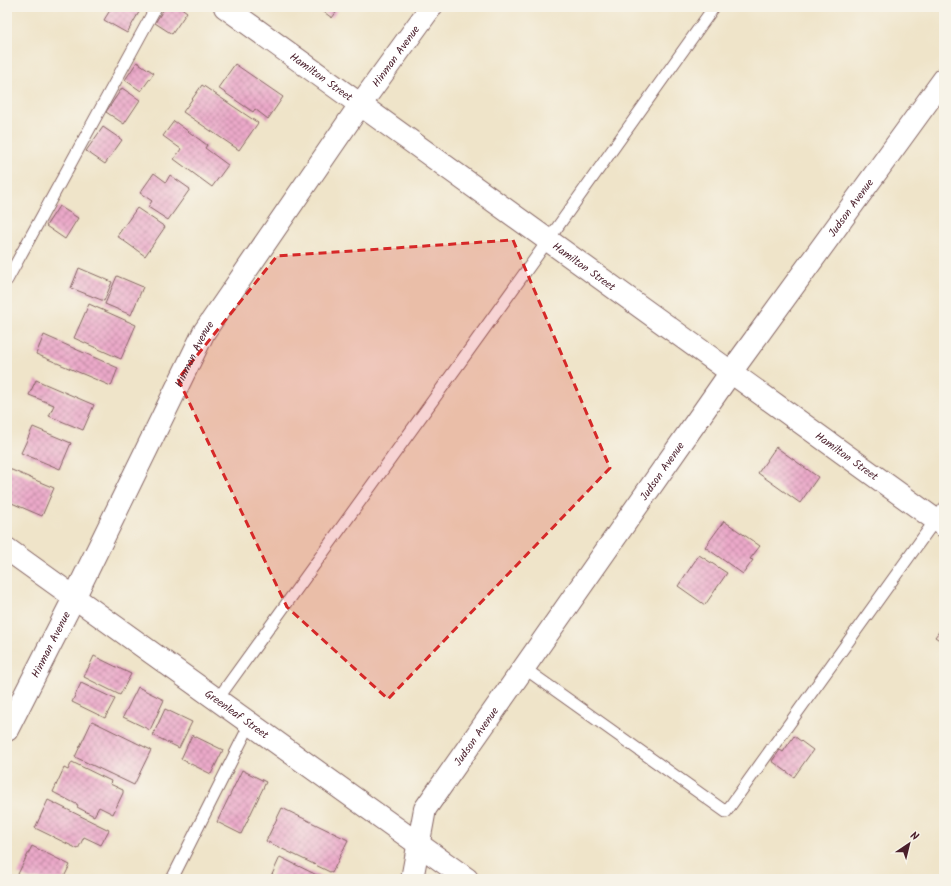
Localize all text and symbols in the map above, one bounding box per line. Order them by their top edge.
street label: Hinman Avenue [368,22,425,91]
street label: Hamilton Street [286,48,357,107]
street label: Judson Avenue [824,175,879,241]
street label: Hamilton Street [548,238,620,297]
street label: Hinman Avenue [170,317,219,391]
street label: Hamilton Street [811,428,882,486]
street label: Judson Avenue [636,438,690,505]
street label: Hinman Avenue [27,608,76,681]
street label: Greenleaf Street [200,685,273,745]
street label: Judson Avenue [450,704,504,770]
north arrow [889,824,929,864]
text: N [906,827,922,846]

